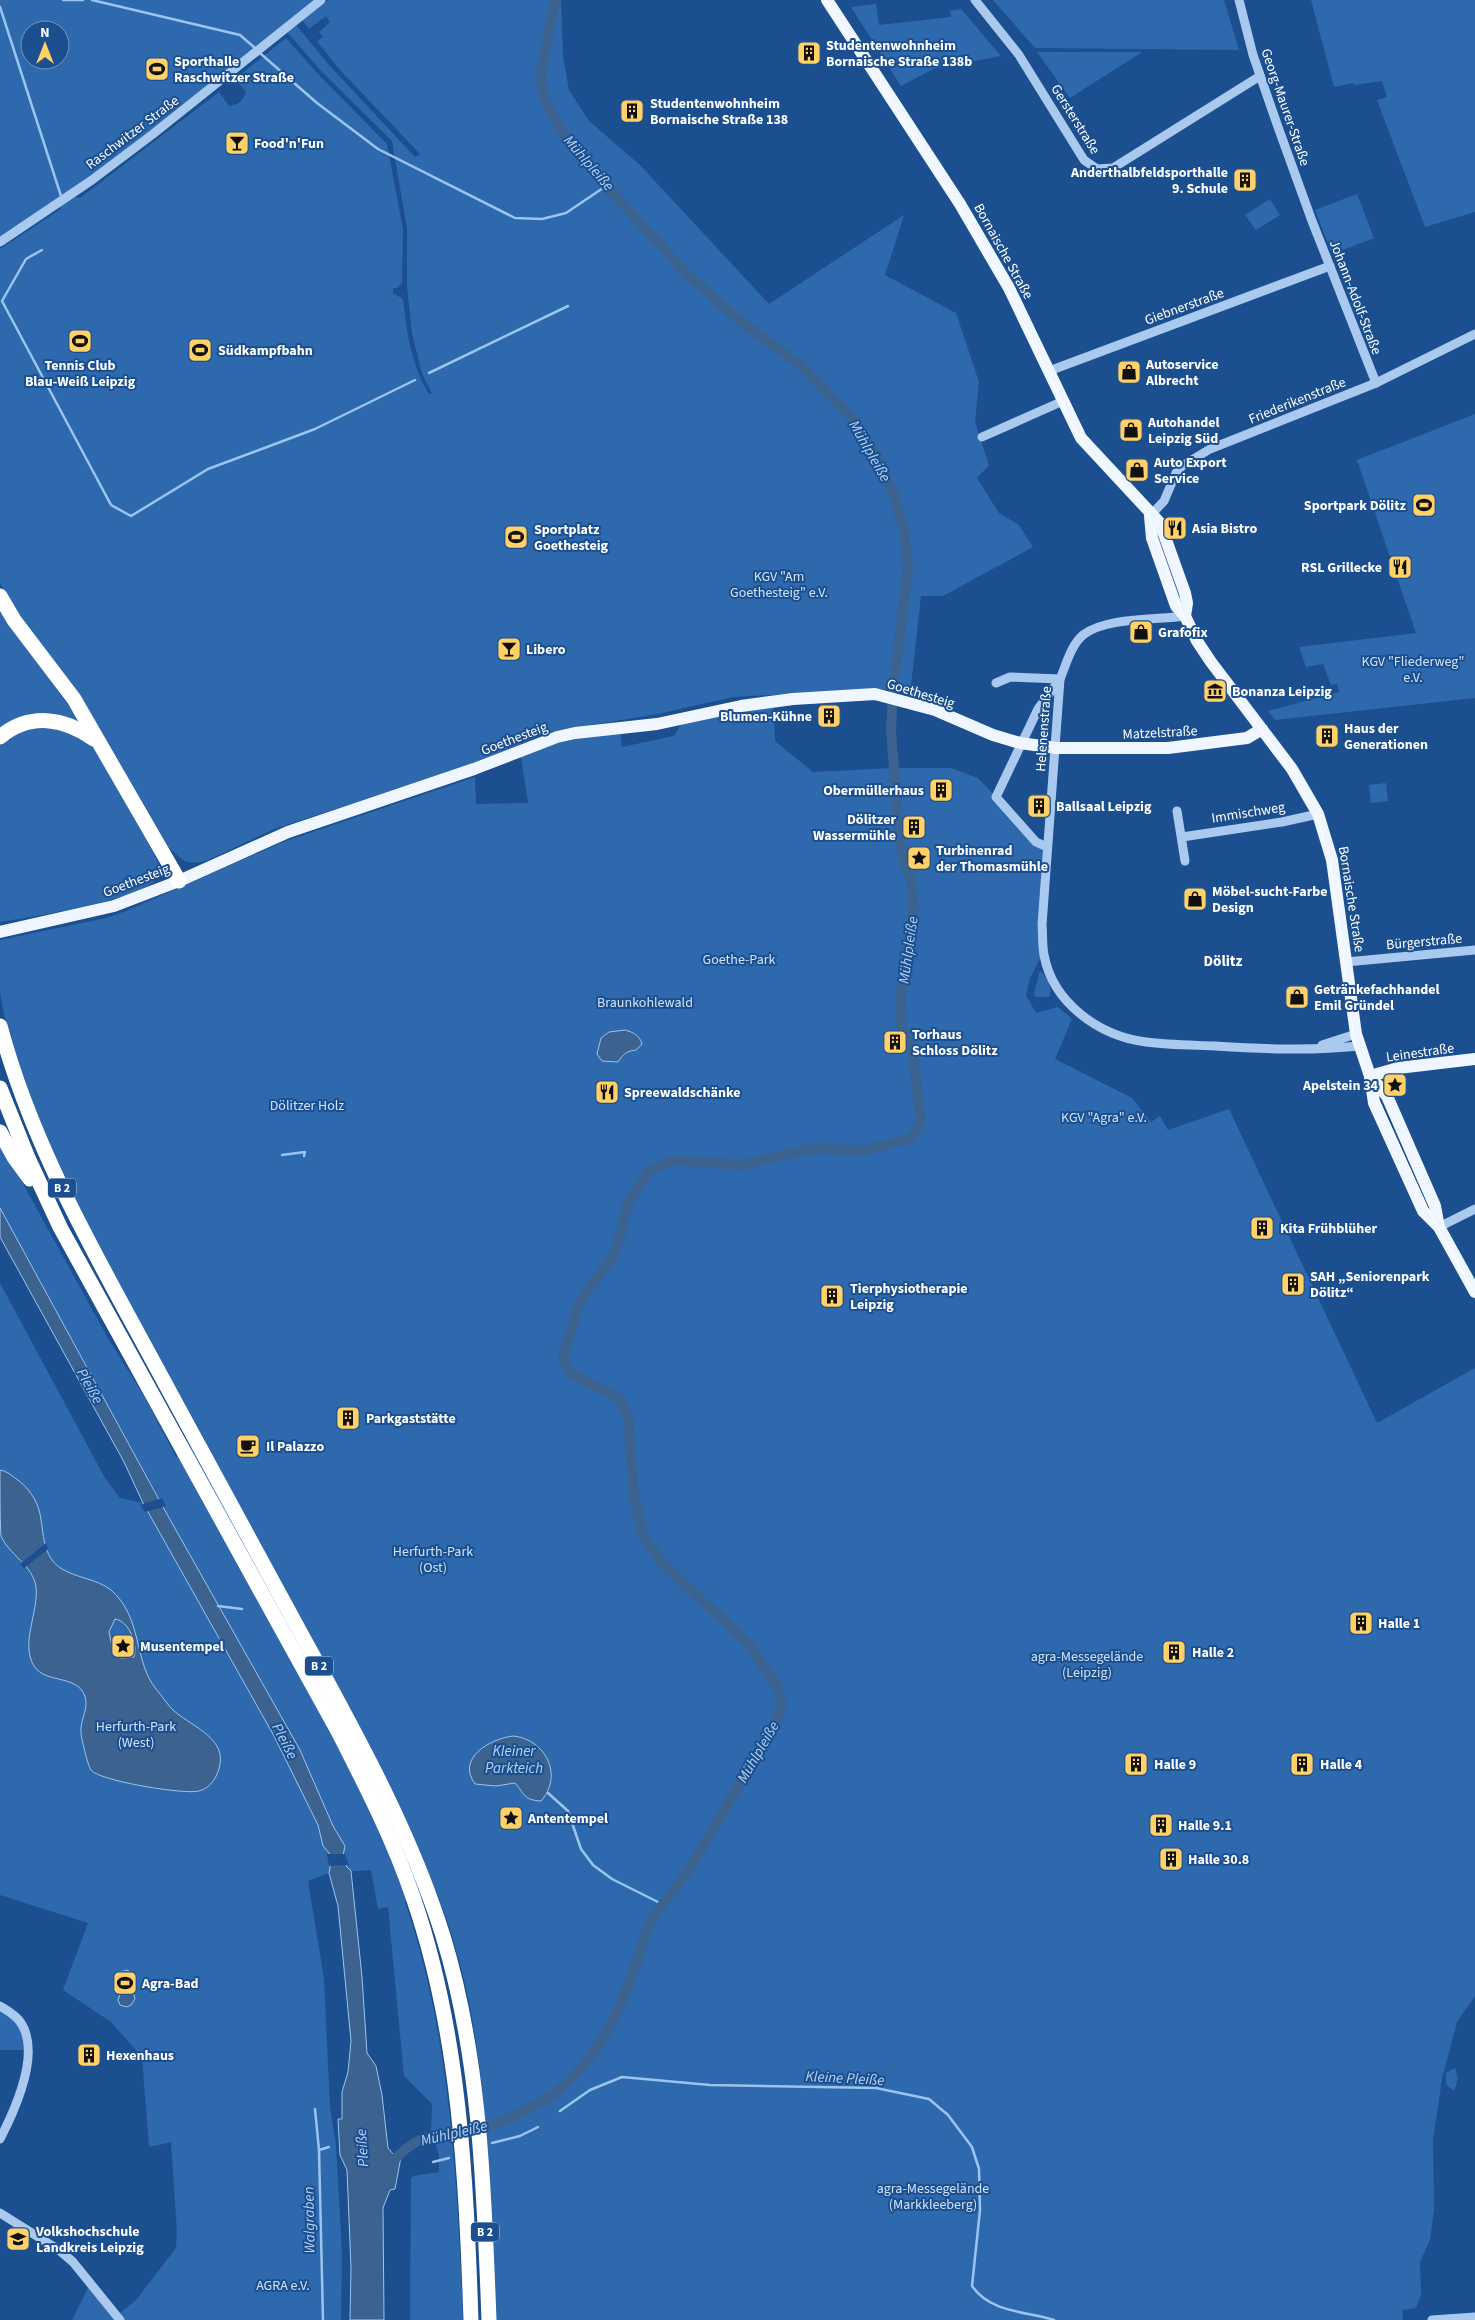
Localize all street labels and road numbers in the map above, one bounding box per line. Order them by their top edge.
street label: Georg-Maurer-Straße [1256,46,1315,169]
street label: Gersterstraße [1046,81,1105,158]
street label: Raschwitzer Straße [82,91,183,174]
street label: Bornaische Straße [968,200,1038,303]
street label: Johann-Adolf-Straße [1324,237,1386,358]
street label: Giebnerstraße [1142,283,1227,331]
street label: Friederikenstraße [1246,372,1349,430]
street label: Goethesteig [884,674,957,714]
street label: Helenenstraße [1031,686,1057,773]
street label: Goethesteig [478,717,551,761]
street label: Matzelstraße [1122,721,1198,745]
street label: Immischweg [1210,797,1286,829]
street label: Bornaische Straße [1333,845,1369,954]
street label: Goethesteig [100,859,173,903]
street label: Bürgerstraße [1385,929,1463,955]
street label: Leinestraße [1385,1038,1456,1068]
road number: B 2 [48,1178,76,1198]
road number: B 2 [305,1656,333,1675]
road number: B 2 [471,2222,499,2242]

